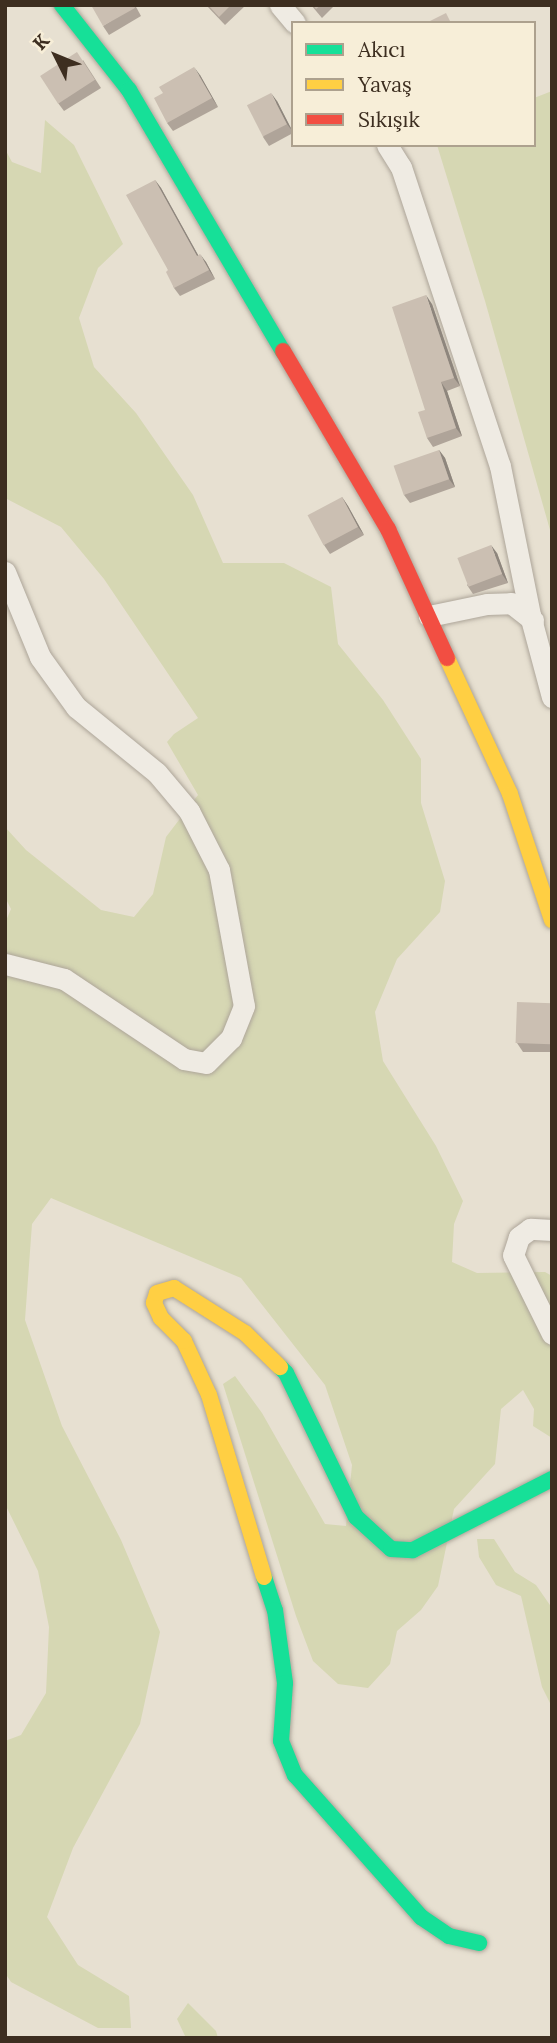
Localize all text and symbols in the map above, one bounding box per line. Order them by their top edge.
north arrow [21,21,91,91]
legend [291,21,536,147]
text: K [27,29,54,55]
text: Akıcı [358,36,405,63]
text: Yavaş [358,71,412,98]
text: Sıkışık [358,106,420,133]

